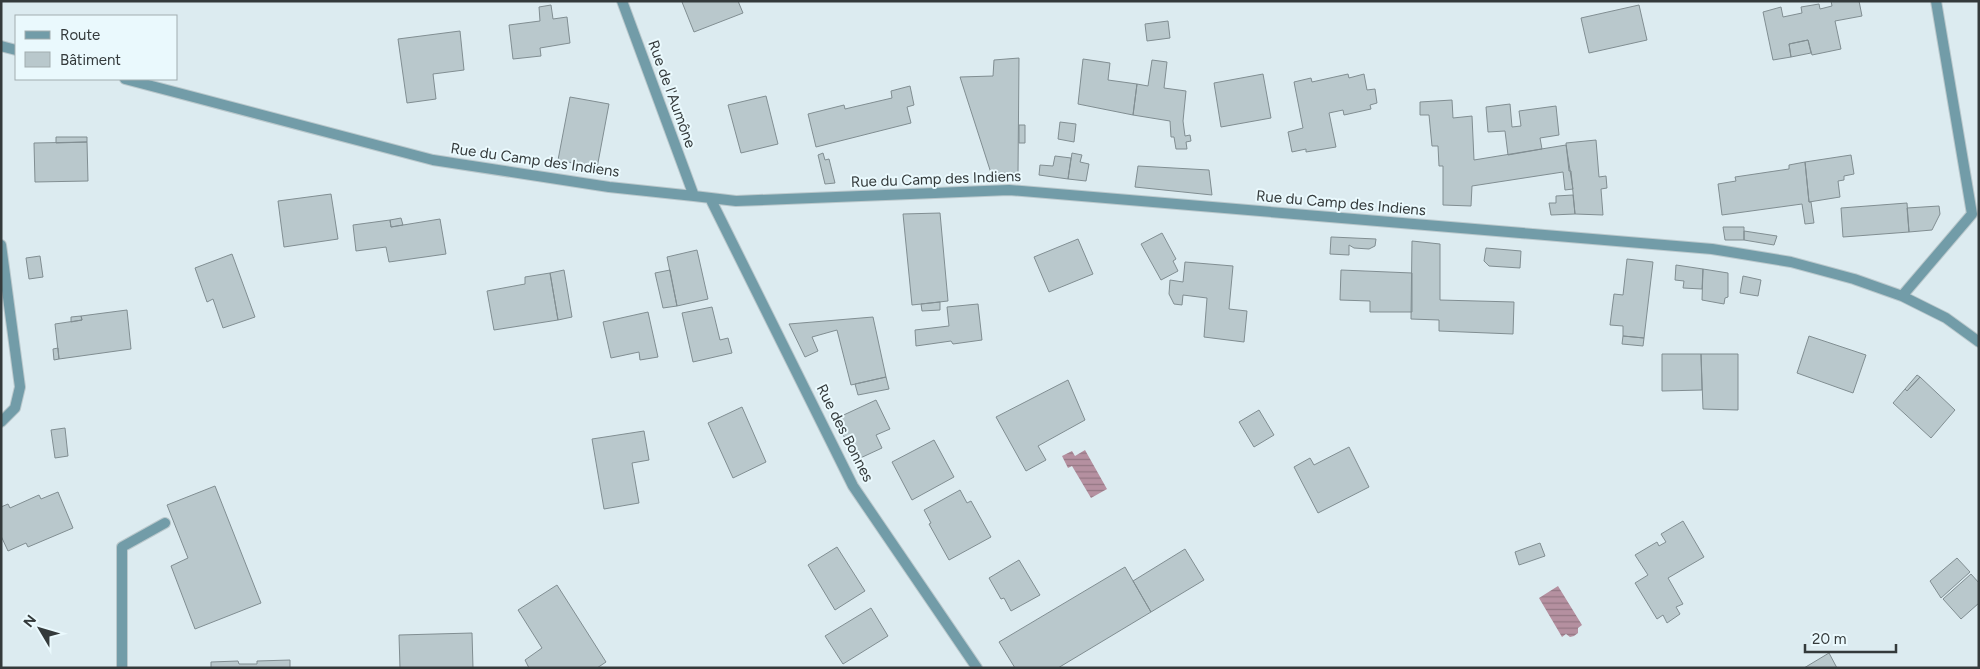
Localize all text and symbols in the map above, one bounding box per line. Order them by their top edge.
legend [15,15,178,80]
text: Route [60,26,100,44]
street label: Rue de l'Aumône [644,38,700,150]
text: Bâtiment [60,51,121,69]
street label: Rue du Camp des Indiens [449,139,621,181]
street label: Rue du Camp des Indiens [851,167,1021,191]
street label: Rue du Camp des Indiens [1255,187,1427,219]
street label: Rue des Bonnes [813,381,877,485]
north arrow [15,604,65,654]
text: N [20,612,40,631]
scale bar [1805,622,1896,654]
text: 20 m [1812,630,1846,648]

